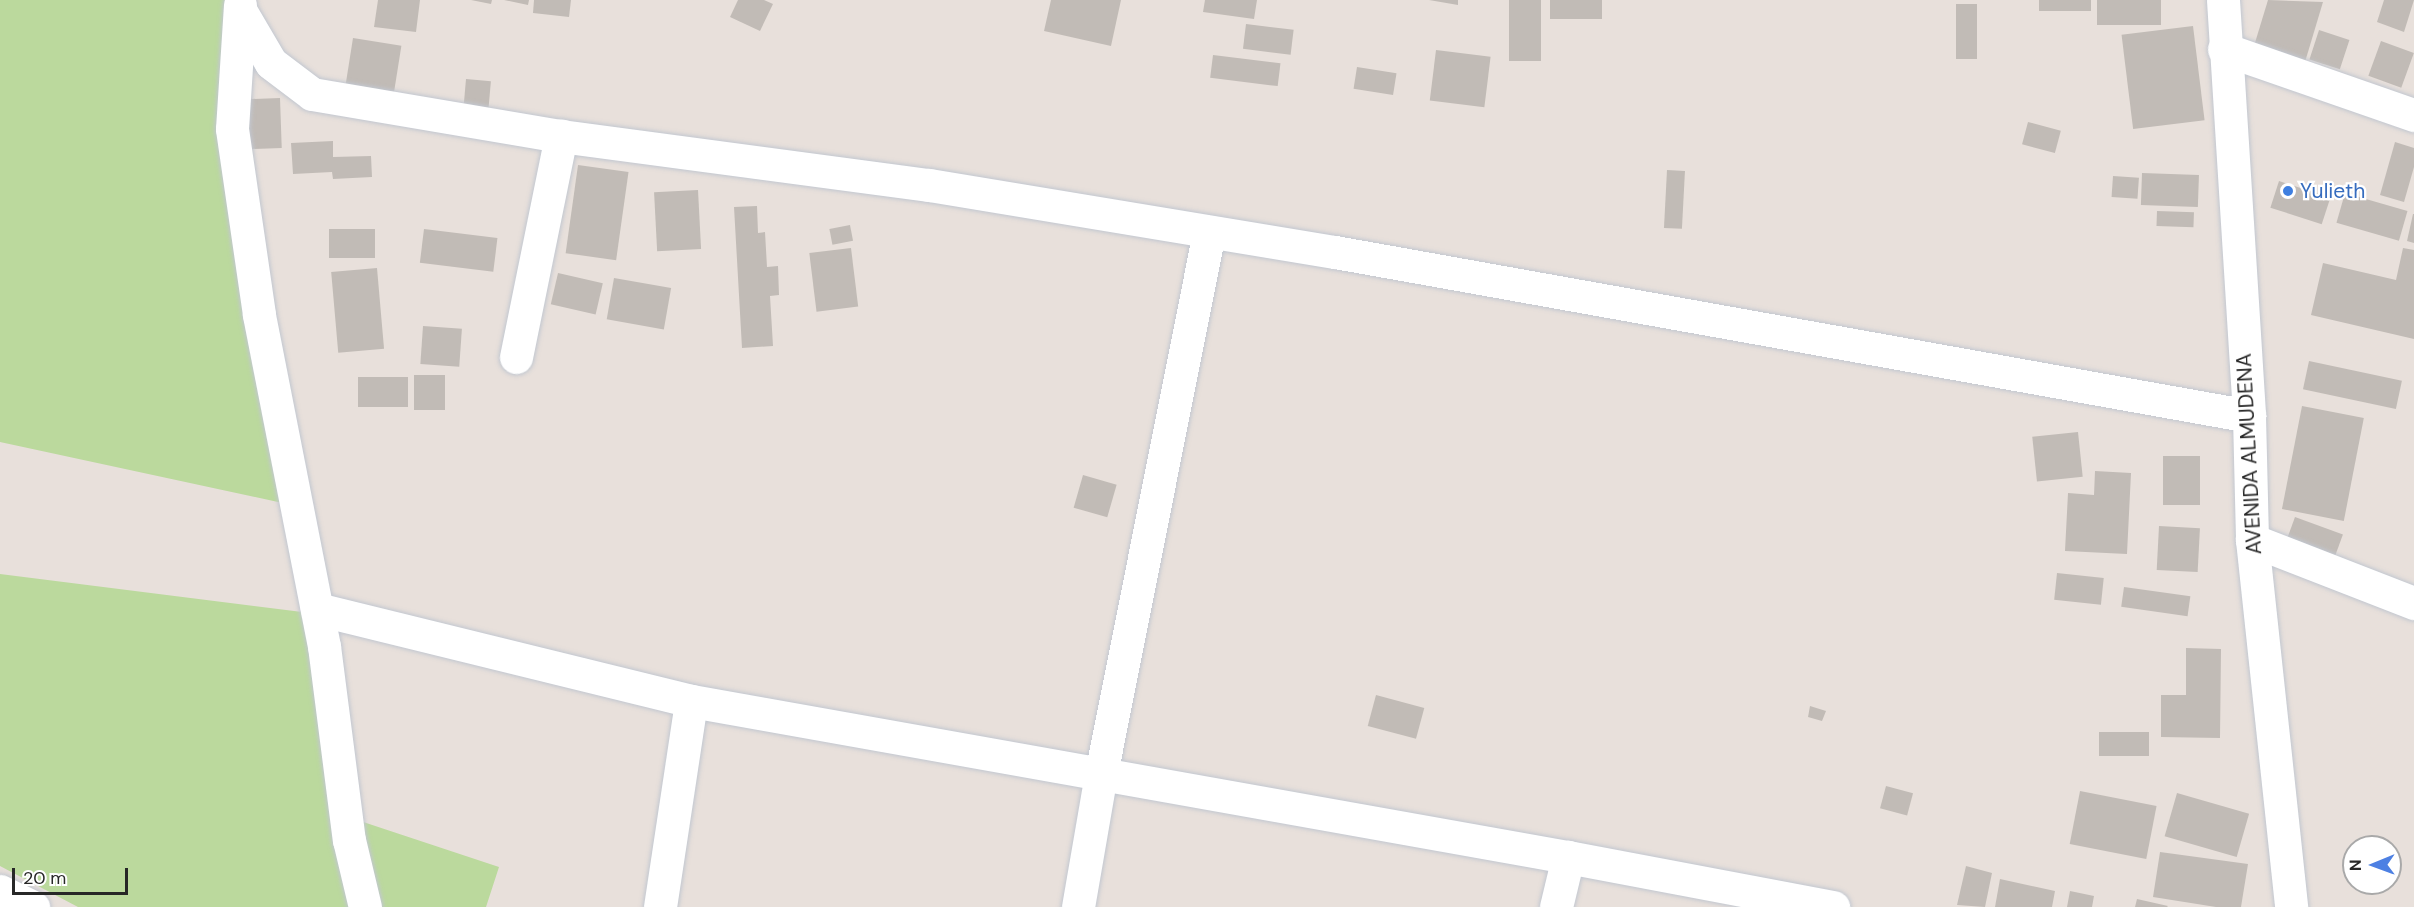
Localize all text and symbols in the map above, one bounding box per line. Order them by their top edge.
place label: Yulieth [2300,178,2365,204]
marker: Yulieth [2281,184,2295,198]
street label: AVENIDA ALMUDENA [2231,353,2267,555]
north arrow [2342,835,2402,895]
scale bar [15,856,130,894]
text: N [2345,859,2366,871]
text: 20 m [23,866,66,890]

